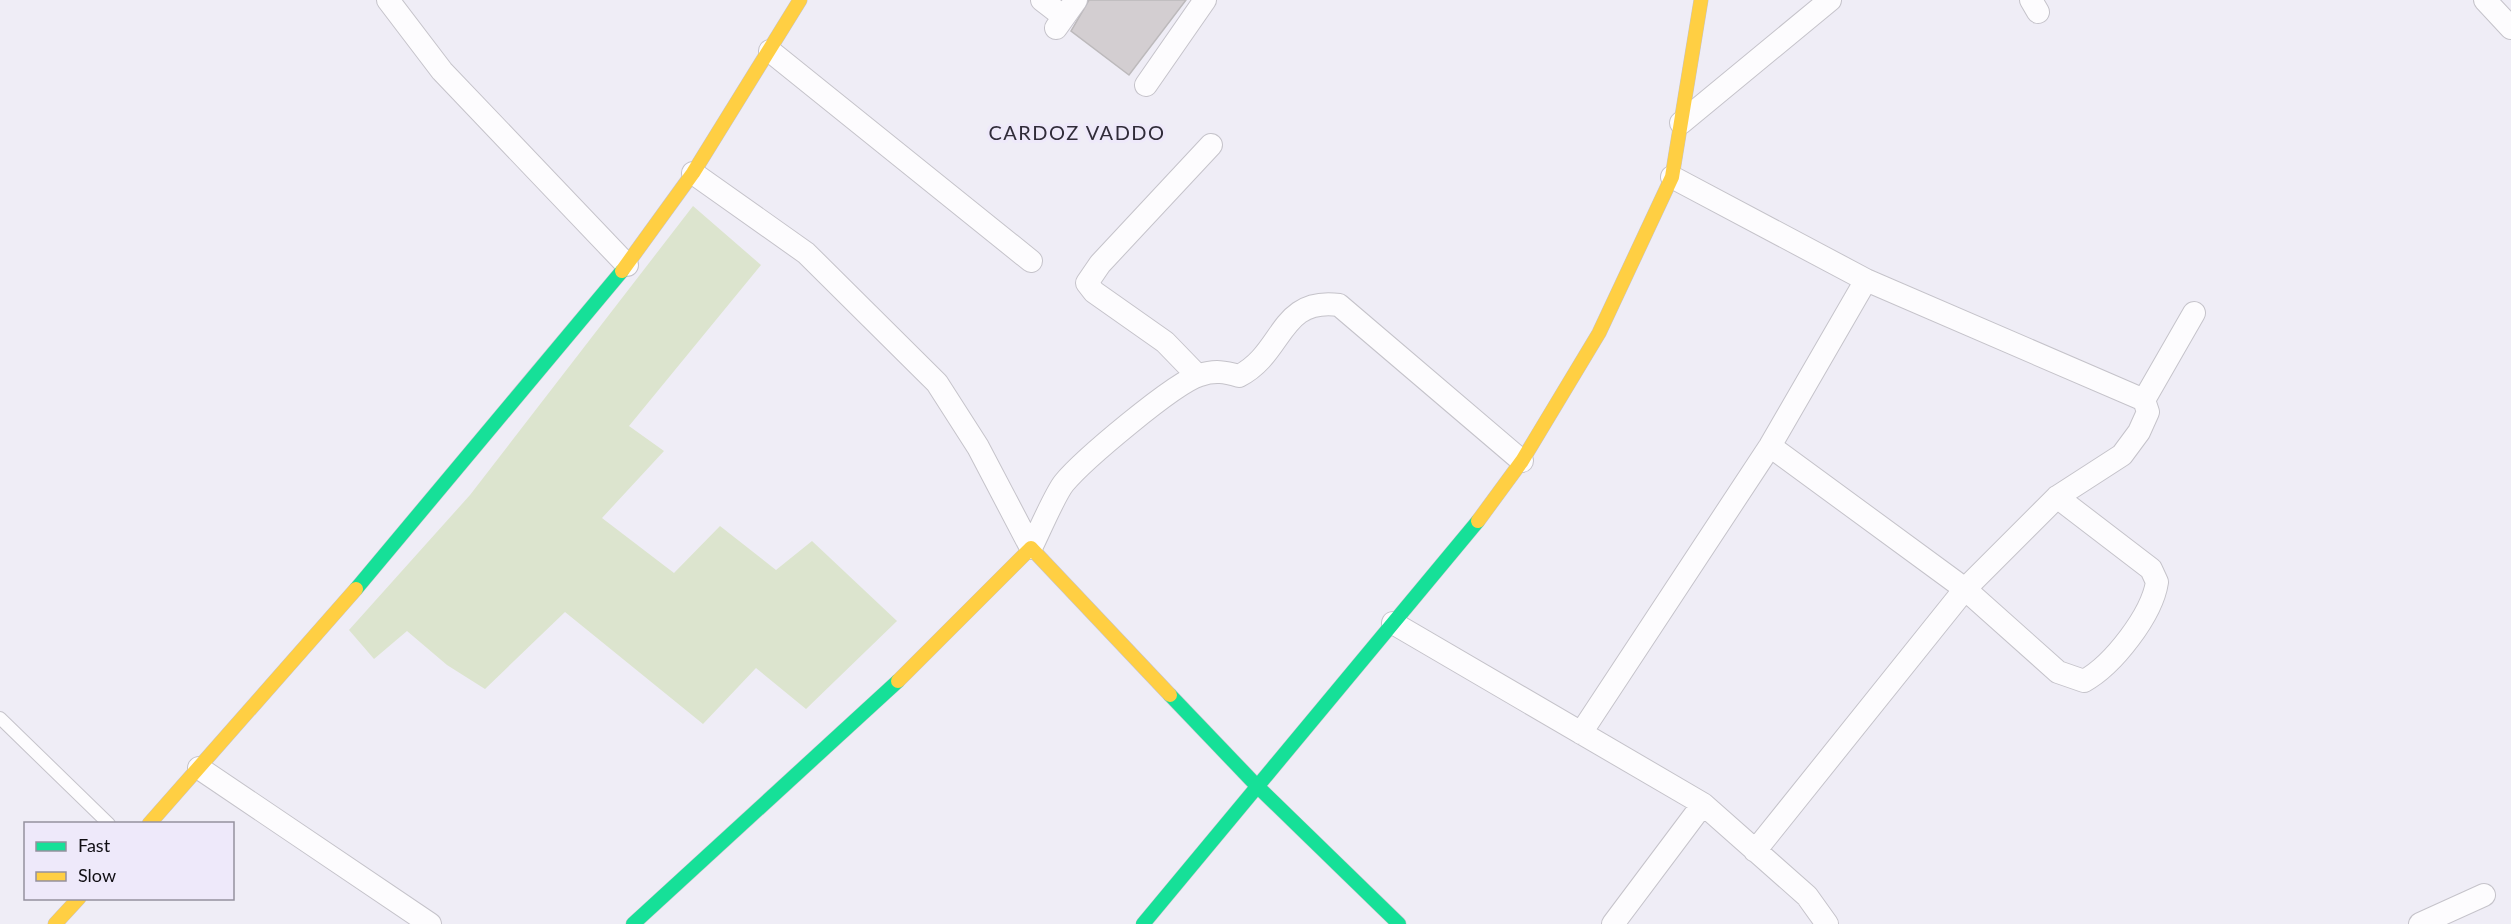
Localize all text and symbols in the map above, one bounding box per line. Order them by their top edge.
district label: CARDOZ VADDO [988,120,1166,144]
legend [24,822,234,900]
text: Fast [78,834,111,856]
text: Slow [78,864,116,886]

